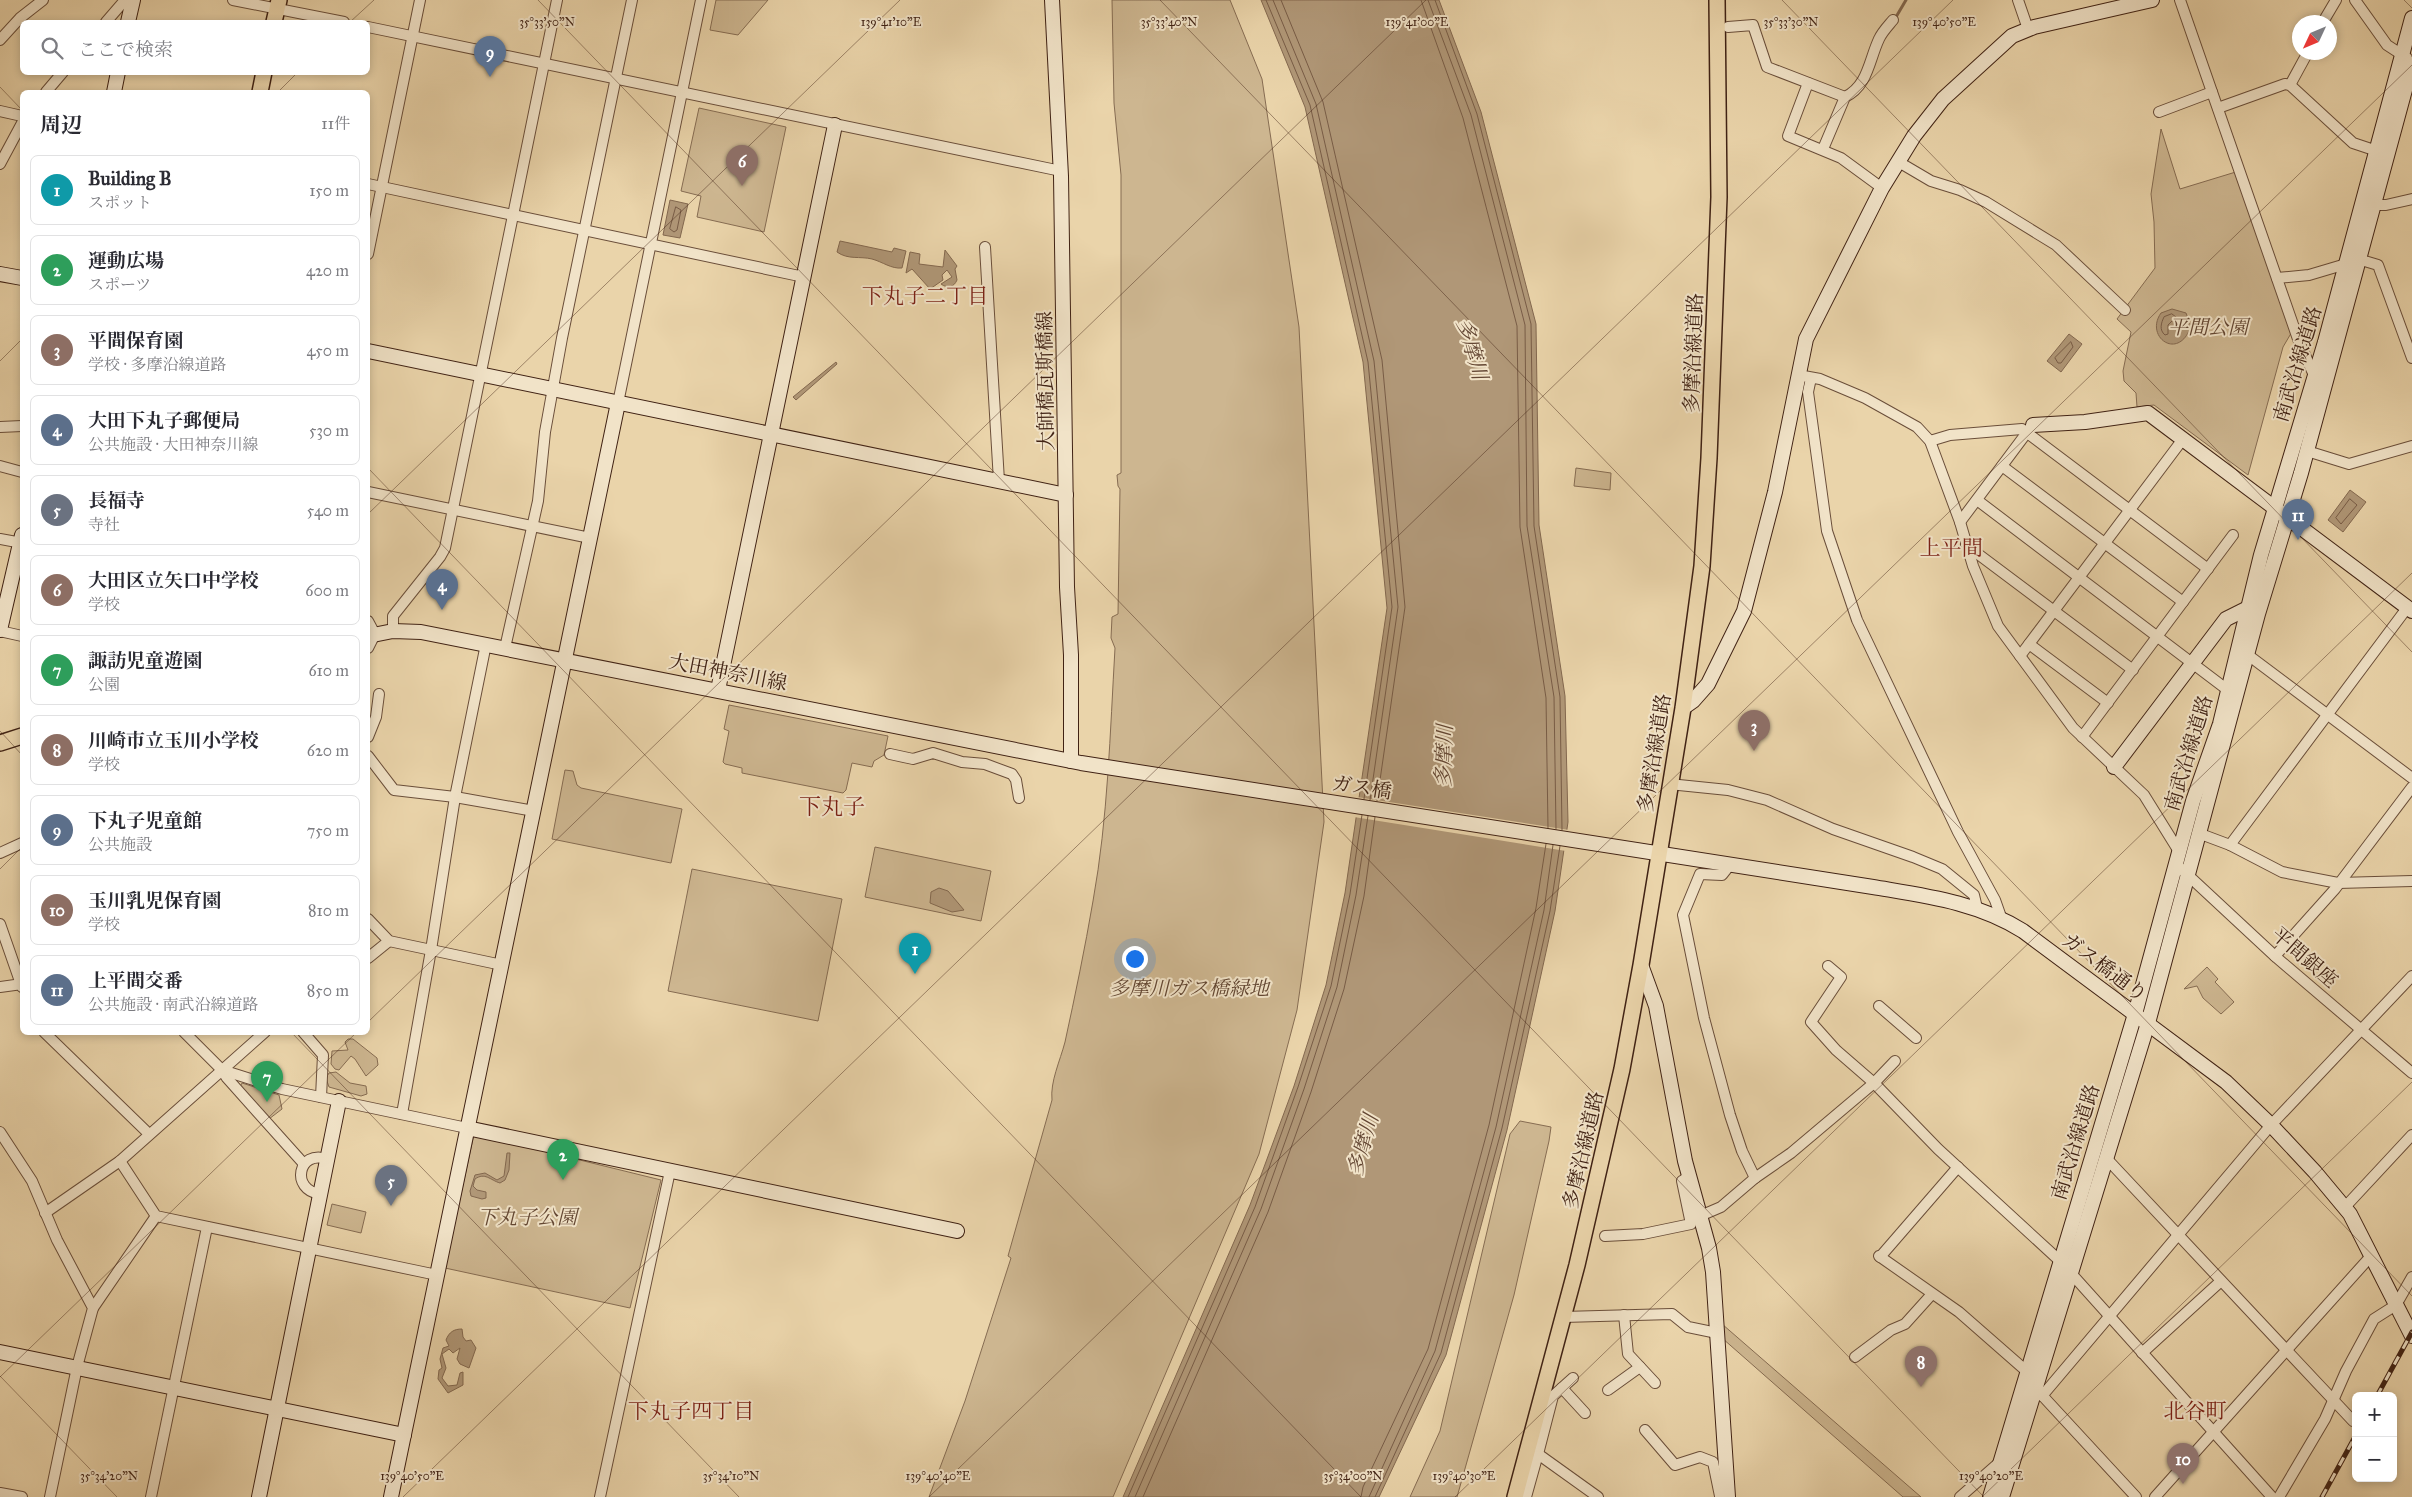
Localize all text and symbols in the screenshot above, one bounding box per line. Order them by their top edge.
text: 35°33'50"N [519,15,575,29]
text: 139°41'10"E [861,15,922,29]
text: 35°33'40"N [1141,15,1197,29]
text: 139°41'00"E [1386,15,1449,29]
text: 35°33'30"N [1764,15,1818,29]
text: 139°40'50"E [1912,15,1976,29]
north arrow [2292,15,2337,60]
search box [20,20,370,75]
icon: search [38,34,66,62]
pin: 9 [474,36,506,77]
text: ここで検索 [78,38,173,61]
text: 周辺 [40,112,82,138]
text: 11件 [321,114,350,133]
pin: 6 [726,145,758,186]
text: Building B [88,167,172,190]
text: 1 [54,181,60,200]
text: 150 m [309,181,349,200]
text: スポット [88,193,152,212]
text: 運動広場 [88,249,164,272]
text: 2 [53,261,61,280]
text: 420 m [306,261,349,280]
text: スポーツ [88,275,151,294]
district label: 下丸子二丁目 [862,283,988,309]
street label: 多摩沿線道路 [1679,293,1707,413]
street label: 南武沿線道路 [2268,303,2326,425]
street label: 大師橋瓦斯橋線 [1032,311,1058,451]
water label: 多摩川 [1451,315,1494,385]
park label: 平間公園 [2168,315,2251,339]
text: 平間保育園 [88,329,183,352]
text: 3 [54,341,60,360]
text: 450 m [306,341,349,360]
text: 学校 · 多摩沿線道路 [88,355,226,374]
text: 大田下丸子郵便局 [88,409,240,432]
text: 4 [53,421,61,440]
text: 530 m [309,421,349,440]
text: 公共施設 · 大田神奈川線 [88,435,258,454]
text: 長福寺 [88,489,145,512]
pin: 11 [2282,499,2314,540]
text: 5 [53,501,61,520]
text: 540 m [307,501,349,520]
text: 寺社 [88,515,120,534]
district label: 上平間 [1920,535,1983,561]
text: 大田区立矢口中学校 [88,569,259,592]
pin: 4 [426,569,458,610]
text: 6 [53,581,61,600]
text: 600 m [305,581,349,600]
text: 学校 [88,595,120,614]
text: 諏訪児童遊園 [88,649,202,672]
street label: 大田神奈川線 [667,649,789,695]
text: 7 [53,661,61,680]
text: 610 m [308,661,349,680]
text: 公園 [88,675,120,694]
street label: 多摩沿線道路 [1633,692,1675,814]
street label: 南武沿線道路 [2159,692,2217,814]
pin: 3 [1738,710,1770,751]
water label: 多摩川 [1430,722,1458,788]
text: 川崎市立玉川小学校 [88,729,259,752]
text: 8 [53,741,61,760]
text: 620 m [307,741,349,760]
text: 学校 [88,755,120,774]
street label: ガス橋 [1330,770,1394,804]
district label: 下丸子 [799,793,865,820]
text: 下丸子児童館 [88,809,202,832]
text: 9 [53,821,61,840]
text: 750 m [307,821,349,840]
text: 公共施設 [88,835,152,854]
text: 玉川乳児保育園 [88,889,221,912]
text: 10 [49,901,65,920]
text: 810 m [308,901,349,920]
text: 学校 [88,915,120,934]
street label: 平間銀座 [2267,922,2343,992]
street label: ガス橋通り [2058,927,2152,1007]
pin: 1 [899,933,931,974]
your location [1122,946,1148,972]
text: 上平間交番 [88,969,183,992]
park label: 多摩川ガス橋緑地 [1109,976,1271,1000]
text: 11 [51,981,63,1000]
text: 850 m [307,981,349,1000]
text: 公共施設 · 南武沿線道路 [88,995,258,1014]
pin: 7 [251,1061,283,1102]
street label: 南武沿線道路 [2046,1081,2104,1203]
street label: 多摩沿線道路 [1558,1089,1608,1211]
water label: 多摩川 [1342,1109,1385,1179]
pin: 2 [547,1139,579,1180]
pin: 5 [375,1165,407,1206]
park label: 下丸子公園 [477,1205,580,1229]
pin: 8 [1905,1346,1937,1387]
map controls [2352,1392,2397,1482]
button: + [2352,1392,2397,1437]
district label: 下丸子四丁目 [628,1398,754,1424]
district label: 北谷町 [2164,1398,2227,1424]
button: − [2352,1437,2397,1482]
pin: 10 [2167,1443,2199,1484]
text: 35°34'20"N [80,1469,138,1483]
text: 139°40'50"E [380,1469,444,1483]
text: 35°34'10"N [703,1469,759,1483]
text: 139°40'40"E [906,1469,971,1483]
text: 35°34'00"N [1324,1469,1382,1483]
text: 139°40'30"E [1433,1469,1496,1483]
text: 139°40'20"E [1959,1469,2023,1483]

